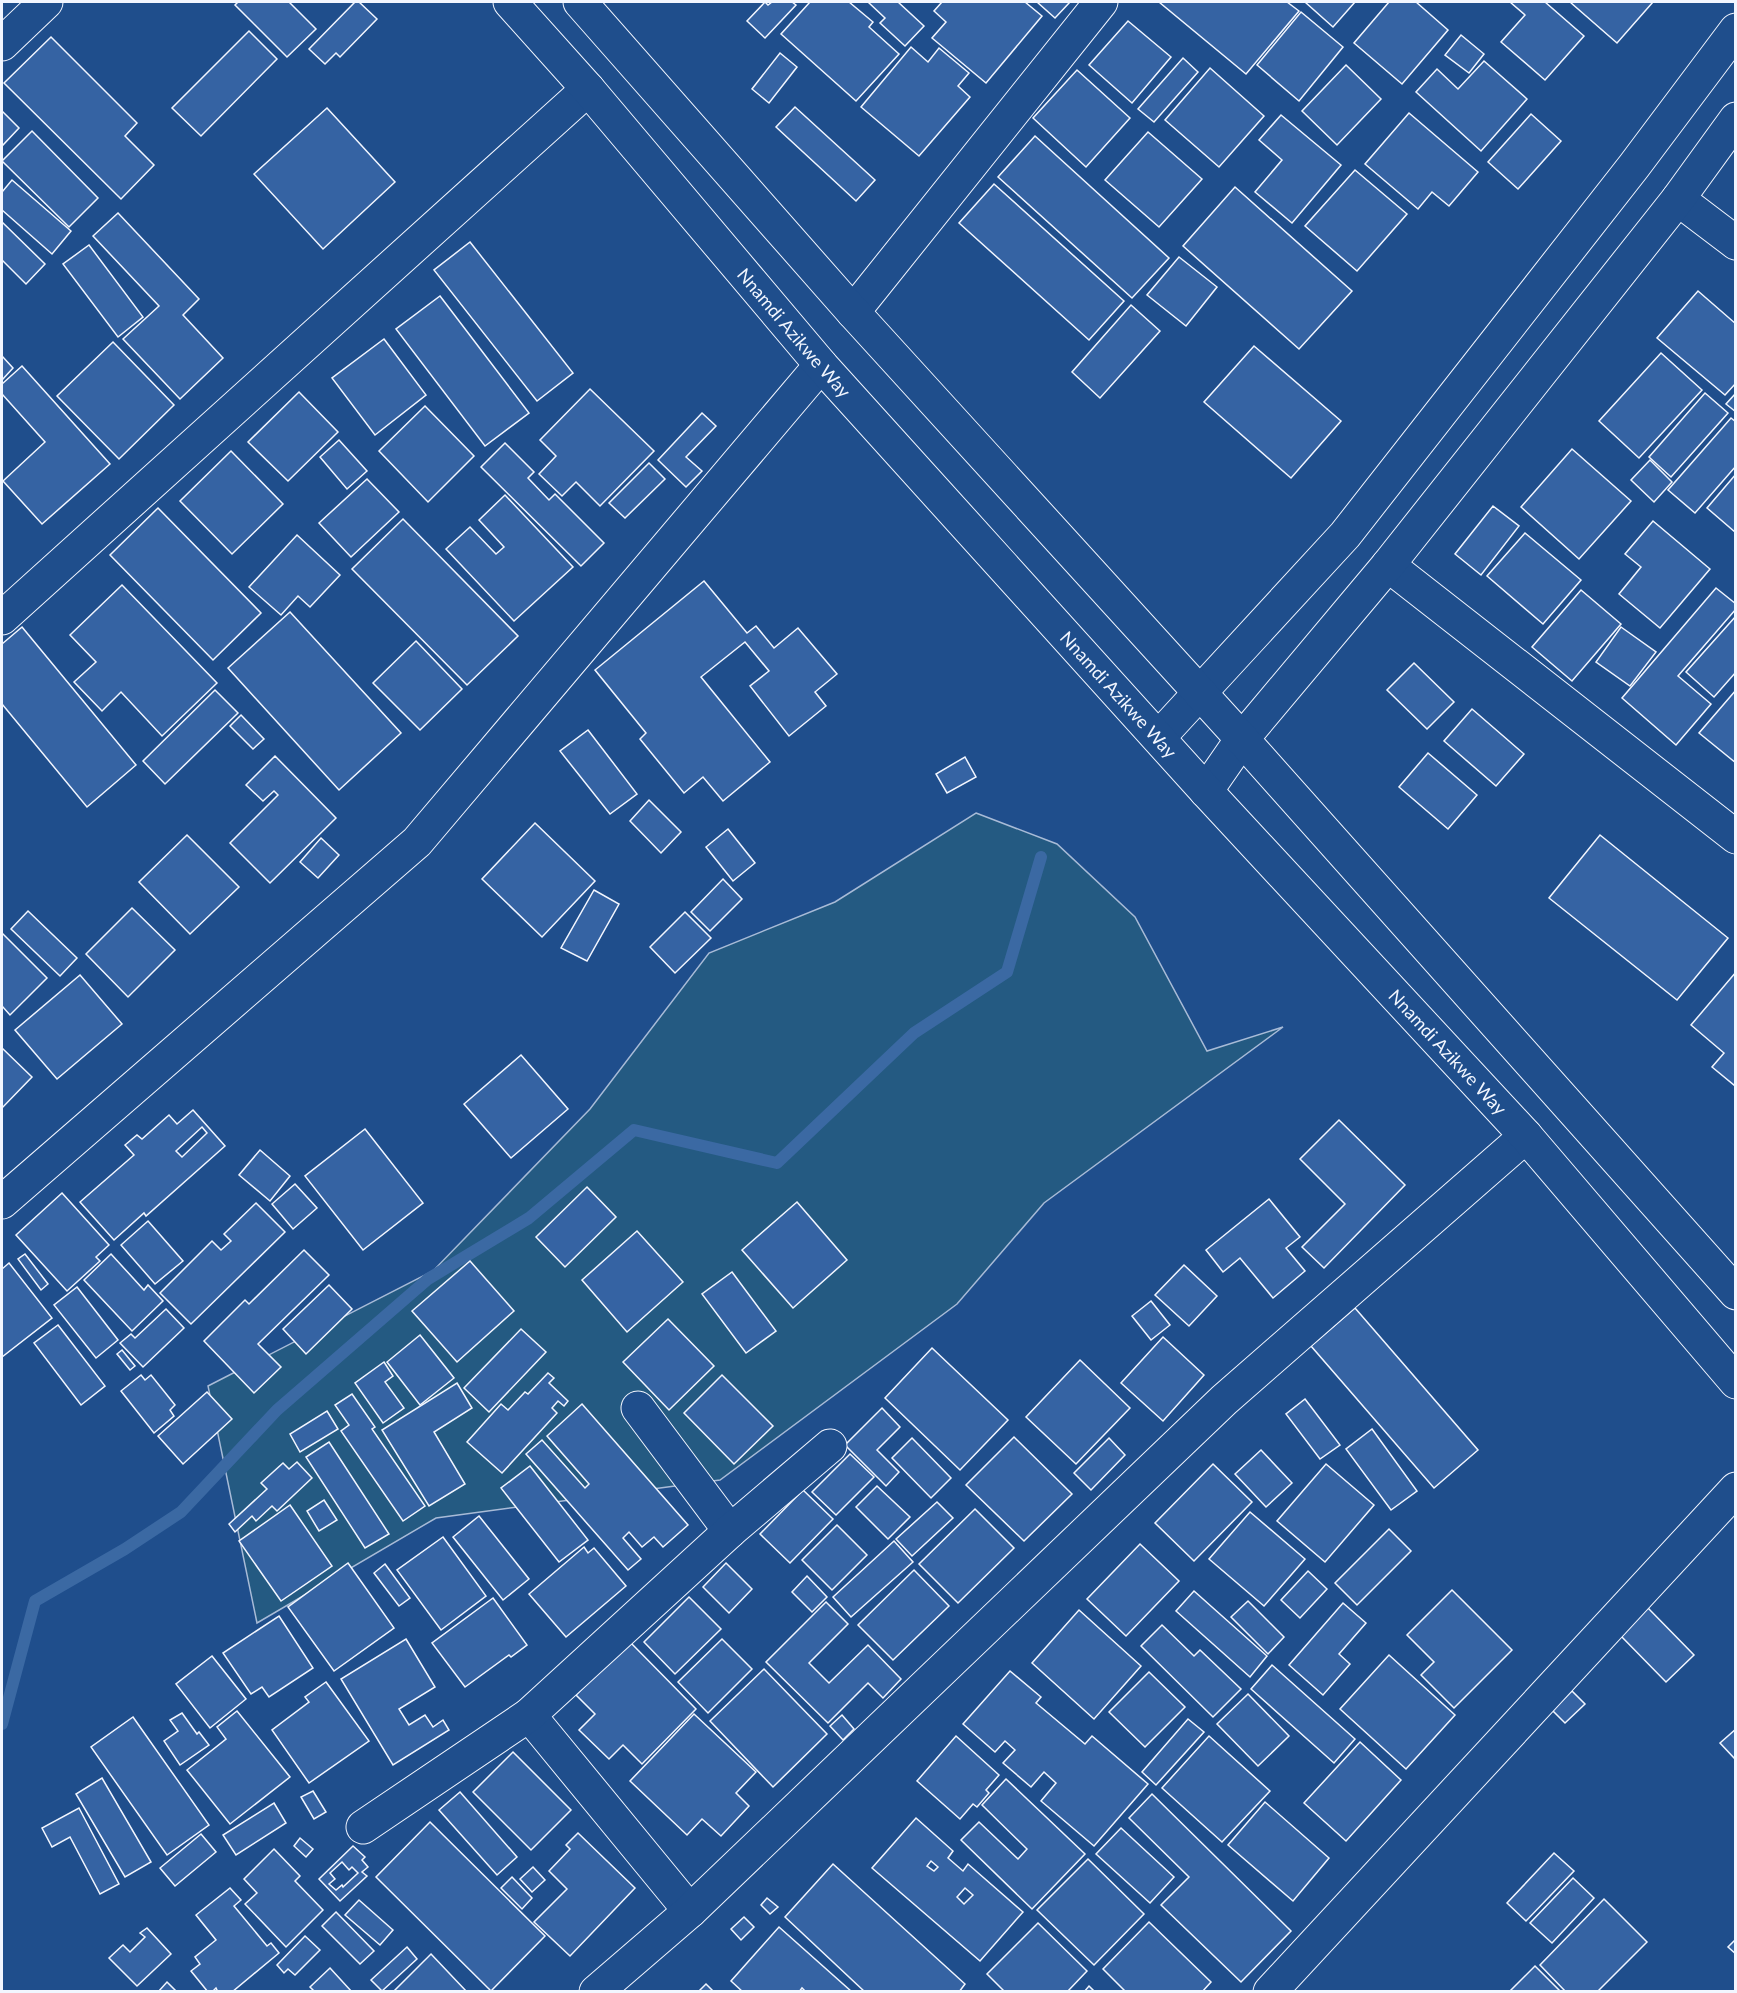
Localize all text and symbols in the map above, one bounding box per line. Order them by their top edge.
street label: Nnamdi Azikwe Way [733,263,856,402]
street label: Nnamdi Azikwe Way [1056,626,1182,763]
street label: Nnamdi Azikwe Way [1384,985,1512,1120]

